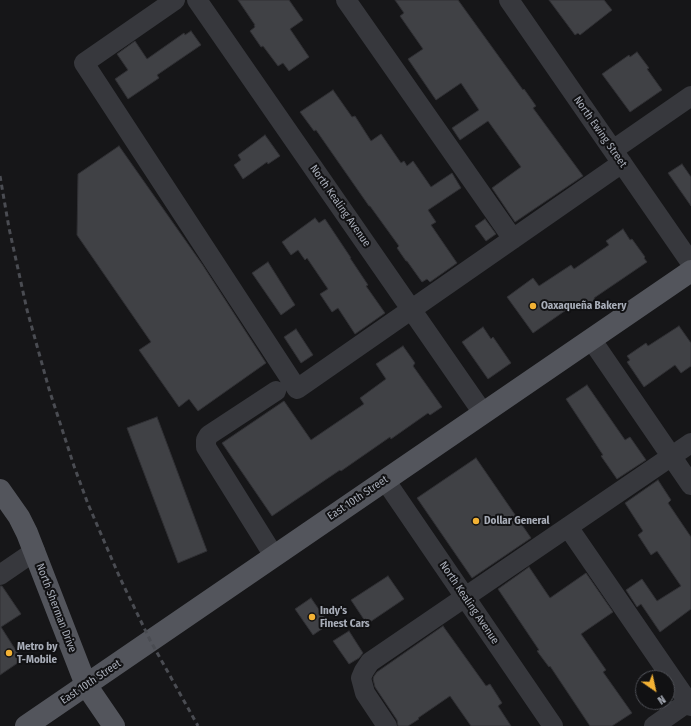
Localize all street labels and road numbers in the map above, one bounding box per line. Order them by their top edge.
street label: North Ewing Street [571,94,629,170]
street label: North Kealing Avenue [307,163,373,249]
street label: East 10th Street [325,473,391,523]
street label: North Kealing Avenue [436,559,502,647]
street label: North Sherman Drive [33,562,79,654]
street label: East 10th Street [58,657,124,707]

